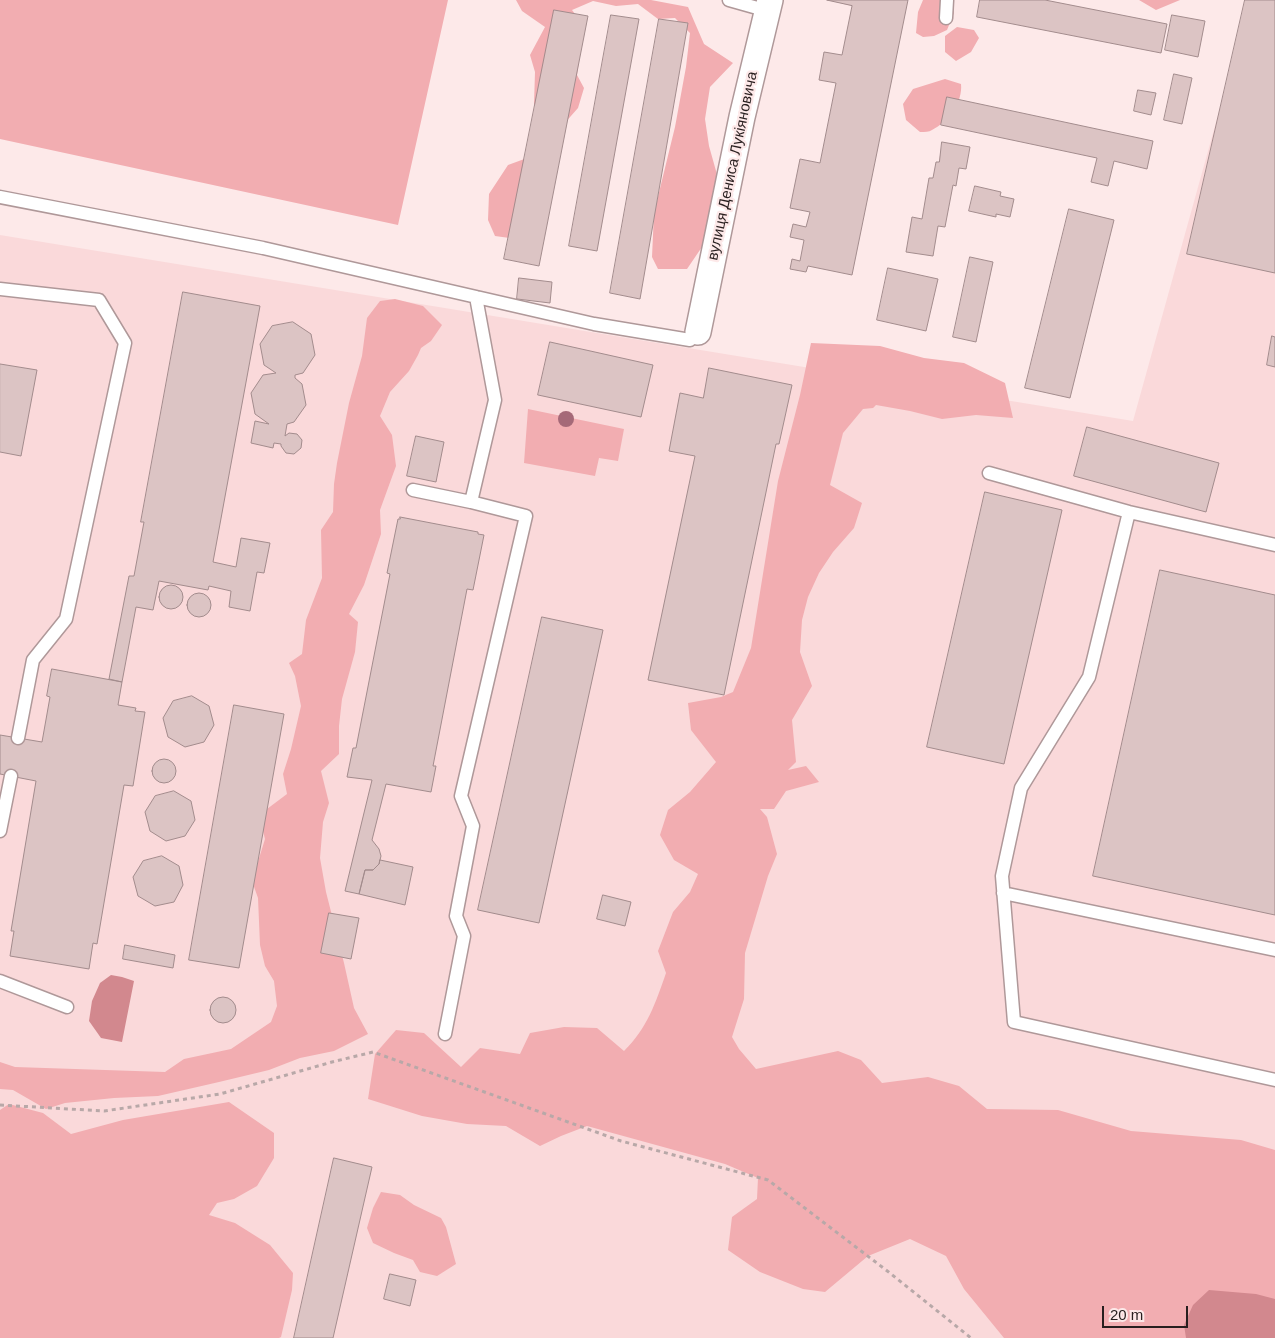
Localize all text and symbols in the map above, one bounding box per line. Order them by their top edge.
street label: вулиця Дениса Лукіяновича [704,70,762,262]
scale bar [1105,1296,1191,1328]
text: 20 m [1110,1306,1143,1323]

